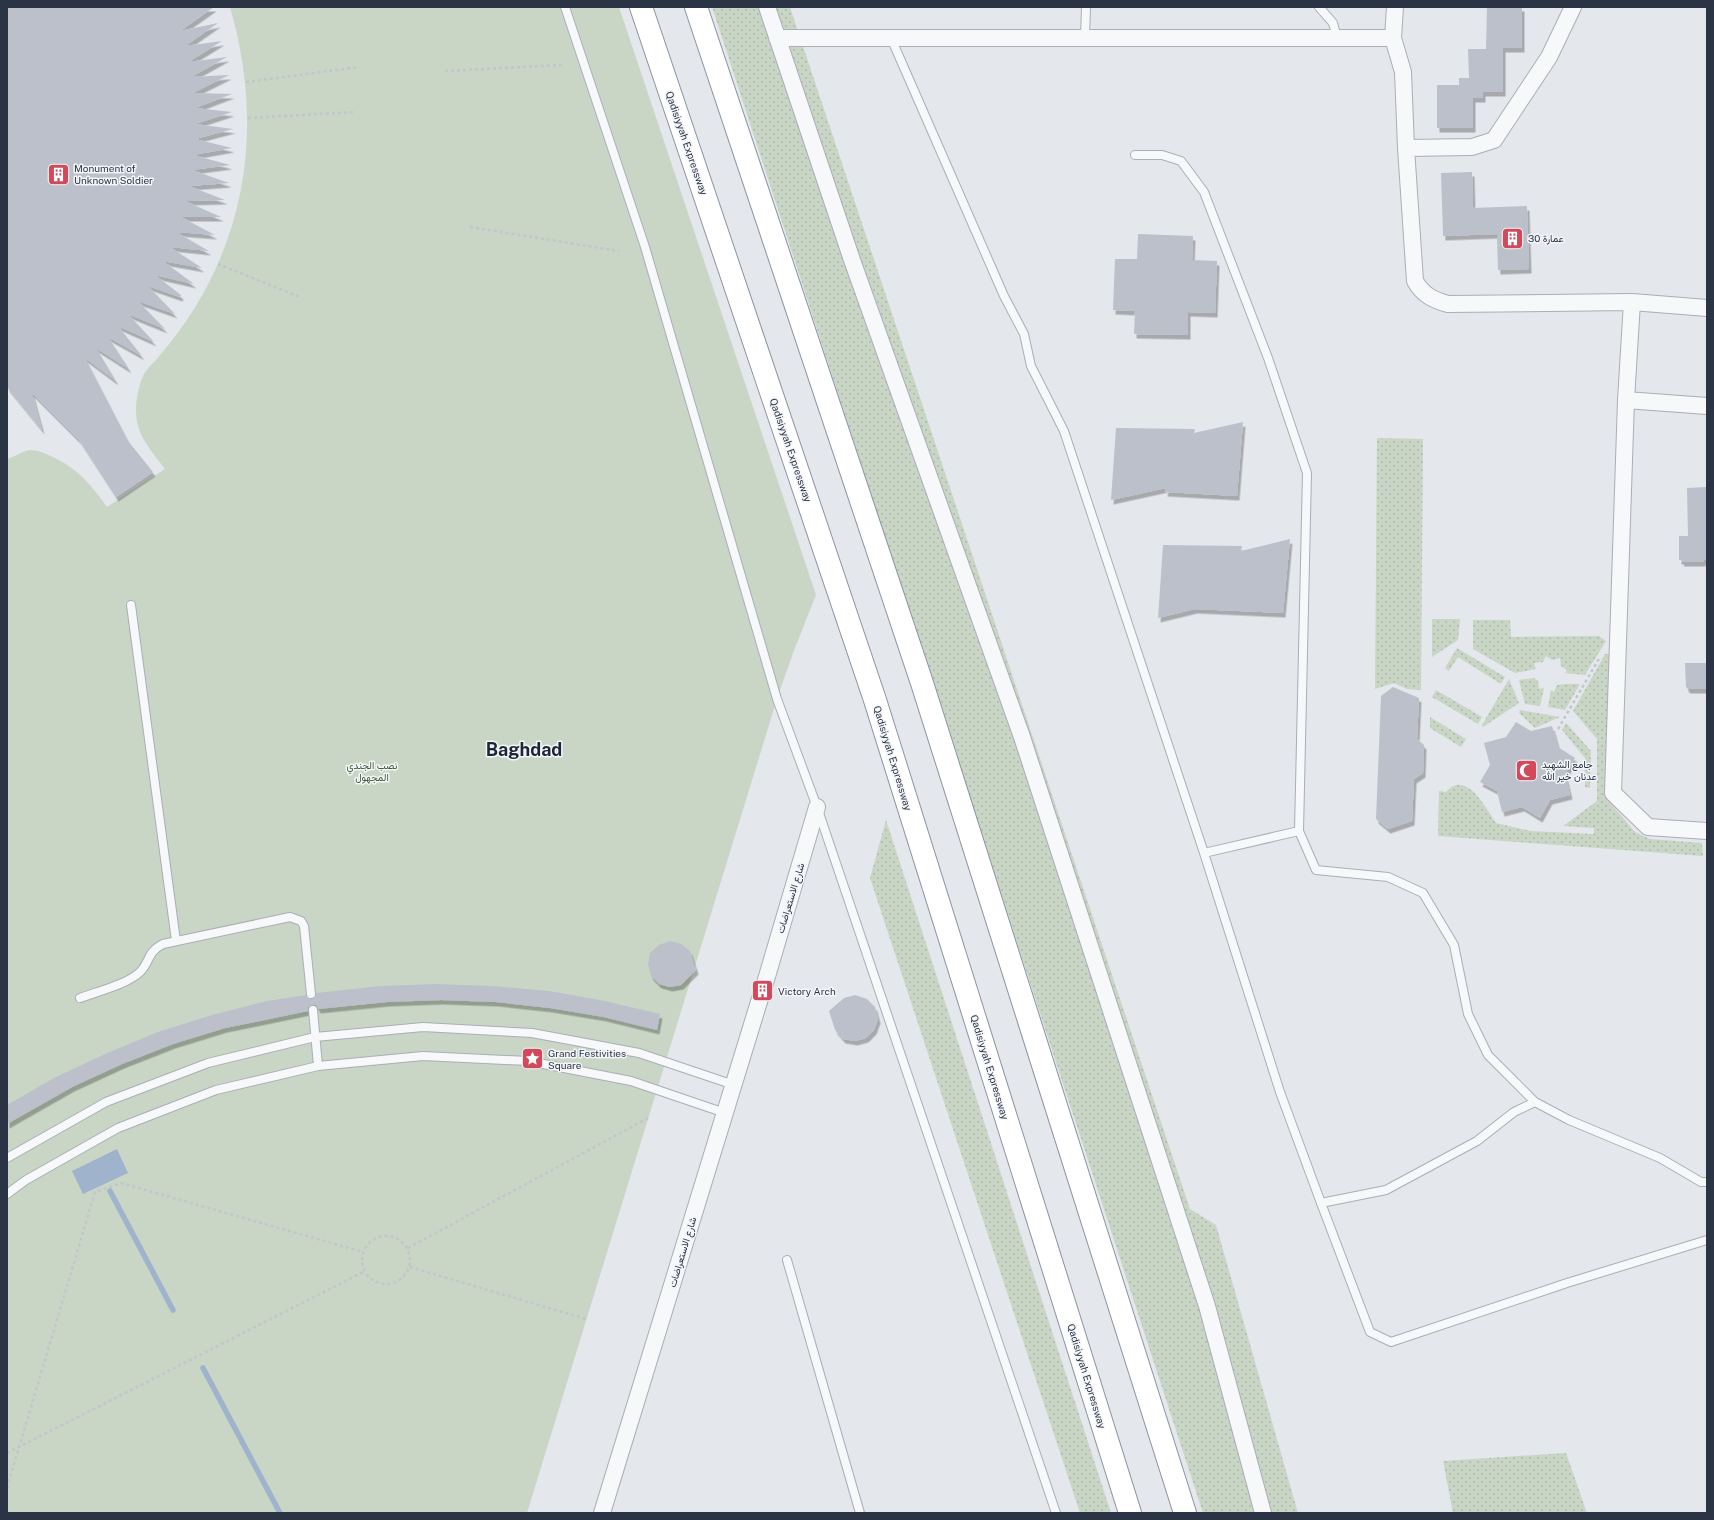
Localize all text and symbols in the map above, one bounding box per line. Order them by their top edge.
street label: Qadisiyyah Expressway [664,90,711,197]
building icon: Monument of Unknown Soldier [45,161,71,187]
place label: Monument of Unknown Soldier [74,162,153,186]
building icon: عمارة 30 [1500,225,1526,251]
place label: عمارة 30 [1528,232,1564,245]
street label: Qadisiyyah Expressway [768,397,815,504]
street label: Qadisiyyah Expressway [871,704,915,812]
district label: Baghdad [486,739,562,760]
mosque icon: جامع الشهيد عدنان خير الله [1514,757,1540,783]
place label: جامع الشهيد عدنان خير الله [1542,758,1597,783]
park label: نصب الجندي المجهول [347,759,398,784]
street label: شارع الاستعراضات [774,861,807,935]
building icon: Victory Arch [750,978,776,1004]
place label: Victory Arch [778,985,836,997]
street label: Qadisiyyah Expressway [968,1013,1012,1121]
place icon: Grand Festivities Square [520,1046,546,1072]
place label: Grand Festivities Square [548,1047,626,1071]
street label: شارع الاستعراضات [666,1215,699,1289]
street label: Qadisiyyah Expressway [1065,1322,1109,1430]

